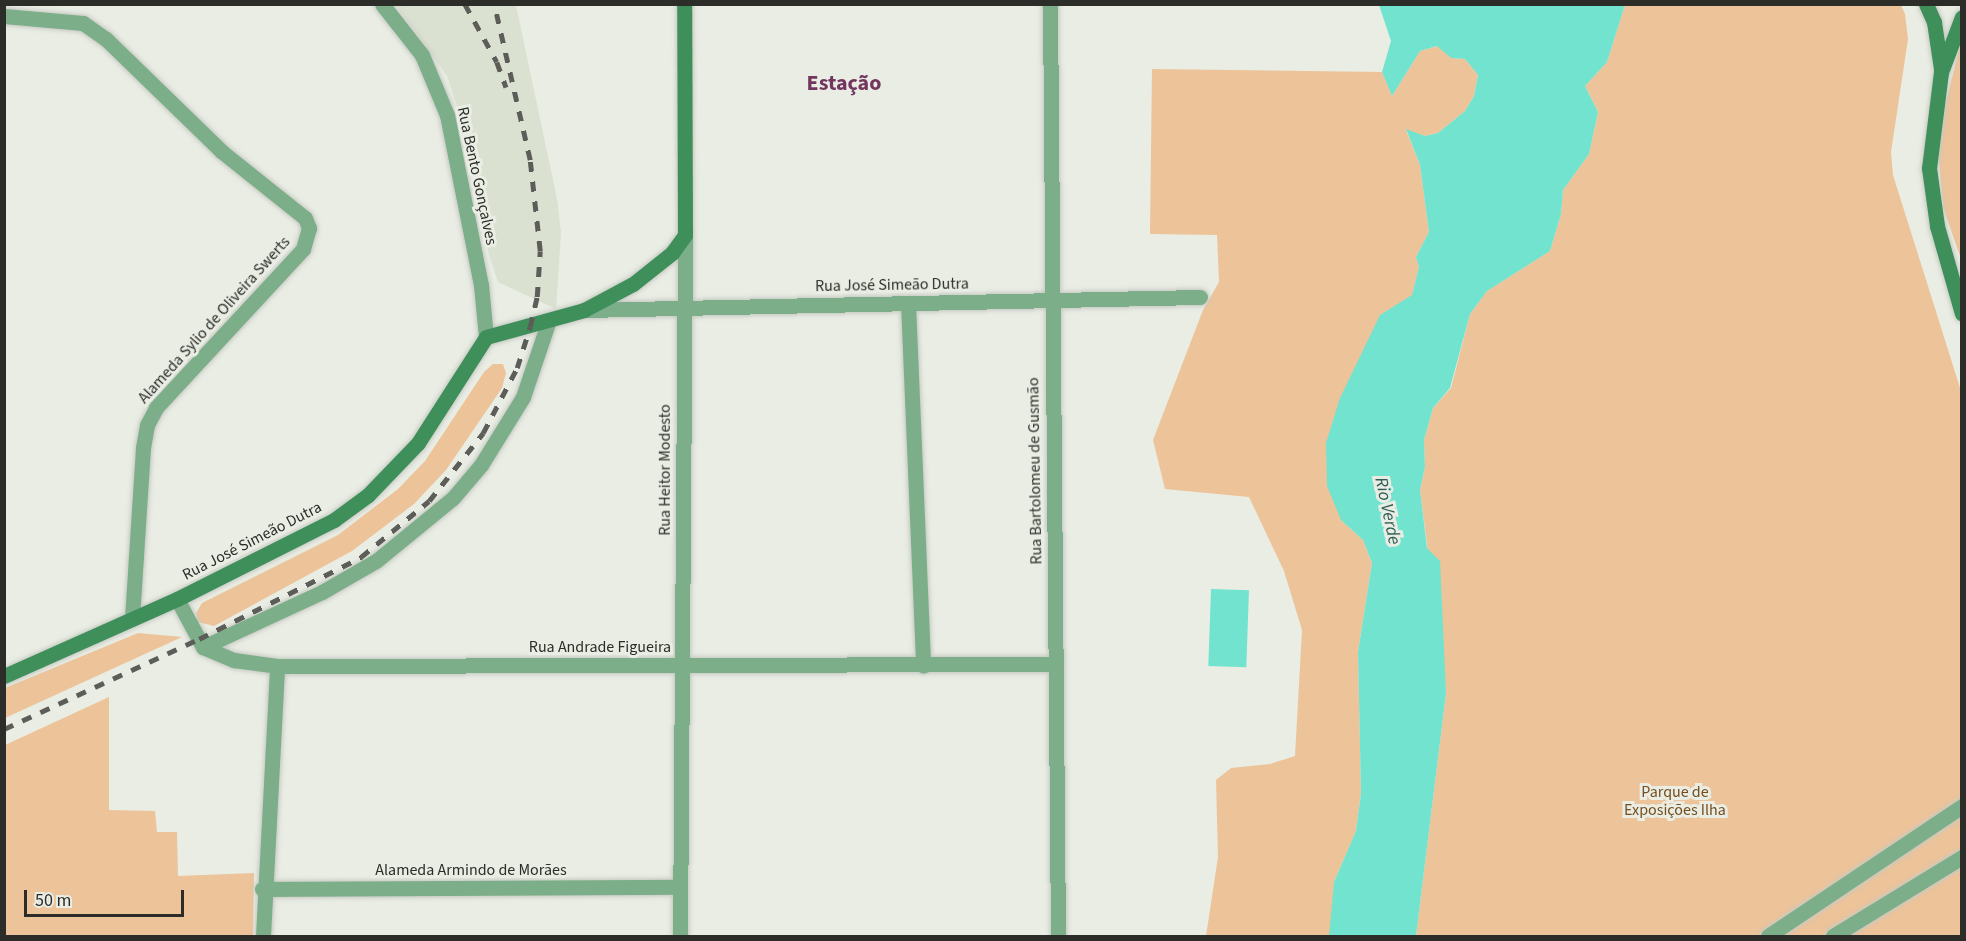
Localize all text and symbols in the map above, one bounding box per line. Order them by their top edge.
district label: Estação [807,71,881,97]
street label: Rua Bento Gonçalves [453,105,501,247]
street label: Alameda Sylio de Oliveira Swerts [134,233,294,407]
street label: Rua José Simeão Dutra [815,274,969,296]
street label: Rua Bartolomeu de Gusmão [1024,377,1046,565]
street label: Rua Heitor Modesto [655,404,675,536]
water label: Rio Verde [1369,475,1405,547]
street label: Rua José Simeão Dutra [179,498,325,584]
street label: Rua Andrade Figueira [529,637,671,657]
park label: Parque de Exposições Ilha [1624,782,1726,820]
street label: Alameda Armindo de Morães [375,860,567,880]
scale bar [27,878,188,916]
text: 50 m [35,888,71,913]

